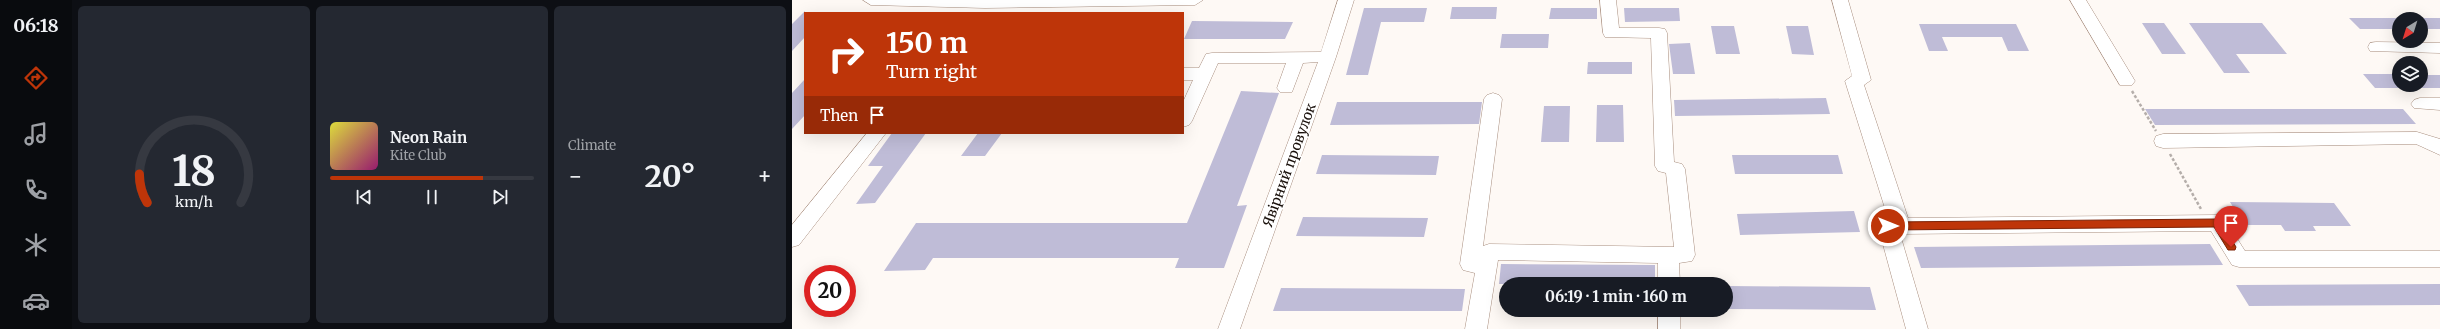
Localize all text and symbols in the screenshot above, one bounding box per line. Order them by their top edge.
north arrow [2392,12,2428,48]
map controls [2392,12,2428,92]
text: 06:18 [13,14,59,37]
text: 150 m [886,25,968,61]
icon: right [820,28,872,80]
button: layers [2392,56,2428,92]
text: Turn right [886,60,977,83]
icon: directions [22,64,50,92]
street label: Явірний провулок [1258,100,1320,229]
icon: arrive [866,104,888,126]
text: Then [820,106,858,125]
icon: music [22,120,50,148]
text: Neon Rain [390,128,467,147]
text: Climate [568,137,616,154]
text: 18 [172,144,216,196]
text: Kite Club [390,147,446,164]
text: 20° [645,157,695,195]
text: − [568,162,583,190]
text: + [757,162,772,190]
icon: phone [22,176,50,204]
icon: previous [353,186,375,208]
icon: pause [421,186,443,208]
icon: next [489,186,511,208]
text: km/h [175,192,213,210]
position arrow [1867,205,1909,247]
pin [2214,206,2248,247]
icon: arrive [2220,212,2242,234]
icon: climate [22,231,50,259]
speed limit sign: 20 [804,265,856,317]
icon: car [22,287,50,315]
text: 06:19 · 1 min · 160 m [1545,287,1687,306]

